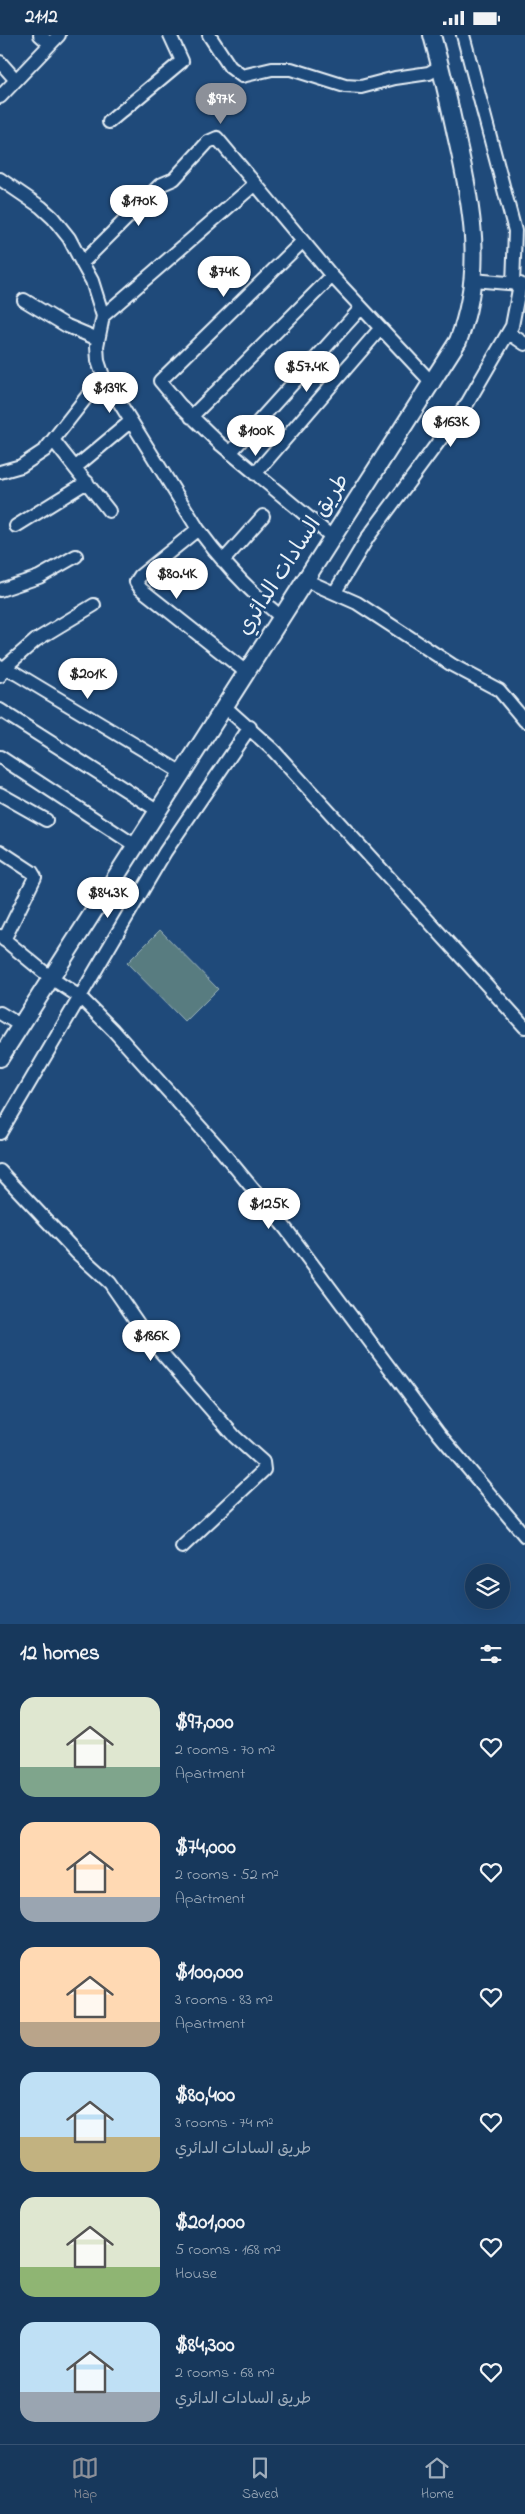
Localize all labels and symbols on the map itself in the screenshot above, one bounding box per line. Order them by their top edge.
pin: $97K [191,83,251,125]
pin: $170K [104,185,174,227]
pin: $74K [194,255,254,298]
pin: $57.4K [266,351,348,393]
pin: $139K [75,371,145,414]
pin: $163K [416,405,486,448]
pin: $100K [221,415,291,457]
street label: طريق السادات الدائري [230,468,358,642]
pin: $80.4K [136,557,218,600]
pin: $201K [53,657,123,700]
pin: $84.3K [67,877,149,919]
pin: $125K [234,1187,304,1230]
pin: $186K [116,1319,186,1362]

